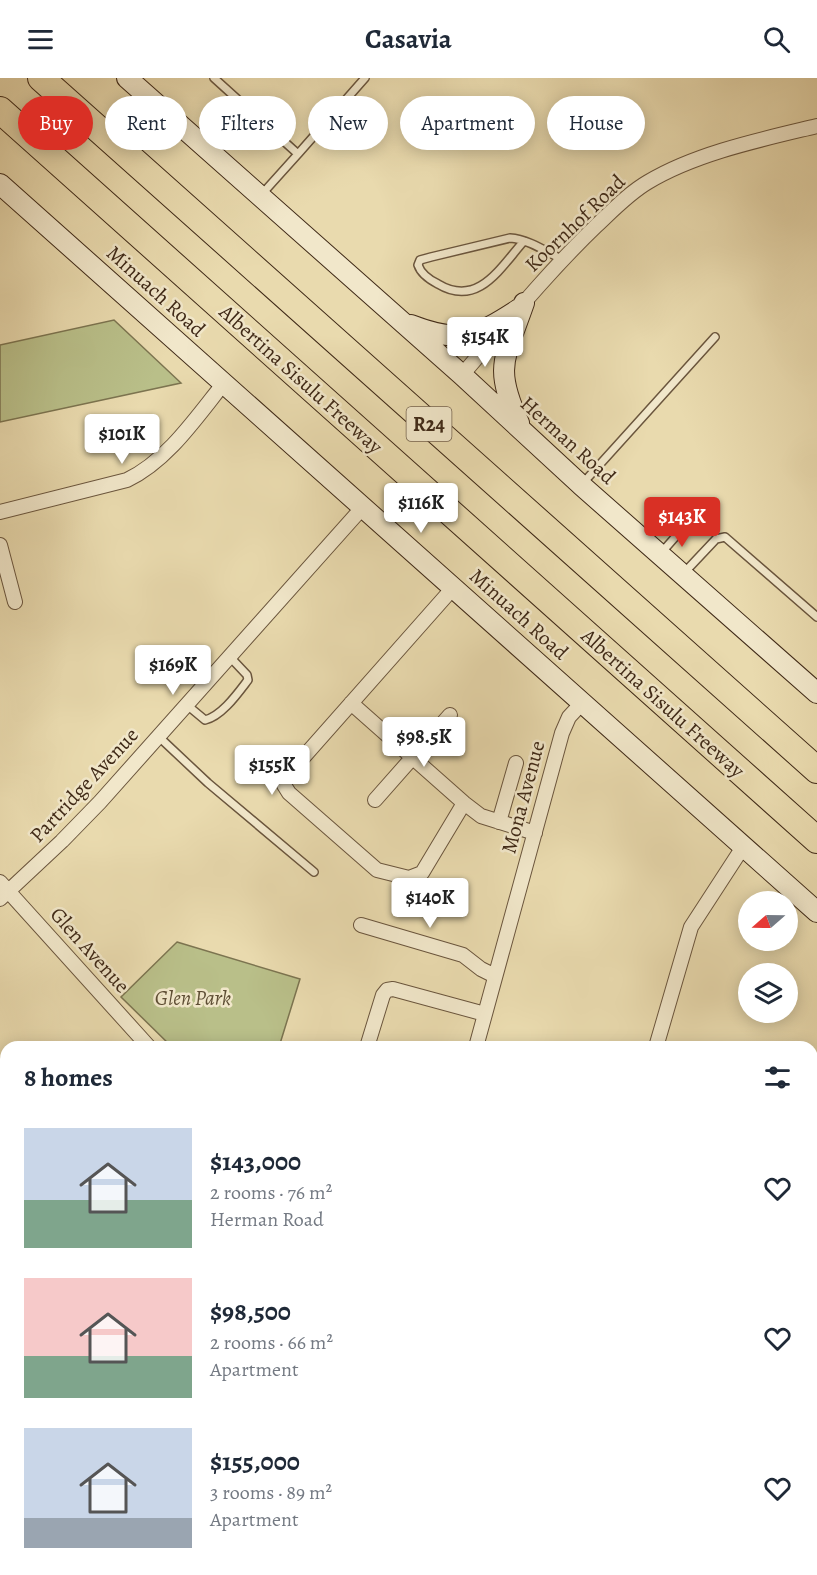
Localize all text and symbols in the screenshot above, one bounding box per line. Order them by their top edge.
text: Casavia [365,21,452,57]
icon: menu [24,23,57,56]
icon: search [760,23,793,56]
chip: Buy [18,96,93,150]
chip: Rent [105,96,187,150]
chip: Filters [199,96,296,150]
chip: New [308,96,388,150]
chip: Apartment [400,96,535,150]
chip: House [547,96,645,150]
street label: Koornhof Road [519,167,632,278]
street label: Minuach Road [100,239,212,343]
street label: Albertina Sisulu Freeway [213,297,389,460]
pin: $154K [443,317,527,368]
text: $154K [461,323,509,350]
street label: Herman Road [514,390,622,491]
road number: R24 [406,407,452,441]
pin: $101K [80,414,164,465]
text: $101K [99,420,145,447]
pin: $116K [379,483,463,534]
text: $116K [398,489,444,516]
pin: $143K [640,497,724,548]
text: $143K [658,503,706,530]
street label: Minuach Road [463,562,575,666]
street label: Albertina Sisulu Freeway [575,621,751,784]
pin: $169K [131,645,215,696]
text: $169K [149,651,197,678]
pin: $98.5K [375,717,473,768]
street label: Partridge Avenue [23,721,145,849]
text: $98.5K [396,723,452,750]
street label: Mona Avenue [494,737,552,857]
pin: $155K [230,745,314,796]
text: $155K [249,751,295,778]
pin: $140K [388,878,472,929]
text: $140K [405,884,455,911]
north arrow [738,891,798,951]
map controls [738,891,798,1023]
street label: Glen Avenue [44,901,136,999]
button: layers [738,963,798,1023]
park label: Glen Park [155,984,231,1012]
text: 8 homes [24,1060,113,1095]
icon: filters [761,1061,794,1094]
text: $143,000 [210,1144,301,1179]
icon: home [72,1152,144,1224]
icon: heart [761,1172,794,1205]
text: 2 rooms · 76 m² [210,1179,332,1206]
text: Herman Road [210,1206,324,1233]
text: $98,500 [210,1294,291,1329]
icon: home [72,1302,144,1374]
icon: heart [761,1322,794,1355]
text: 2 rooms · 66 m² [210,1329,333,1356]
text: Apartment [210,1356,299,1383]
text: $155,000 [210,1444,300,1479]
icon: home [72,1452,144,1524]
icon: heart [761,1472,794,1505]
text: 3 rooms · 89 m² [210,1479,332,1506]
text: Apartment [210,1506,299,1533]

